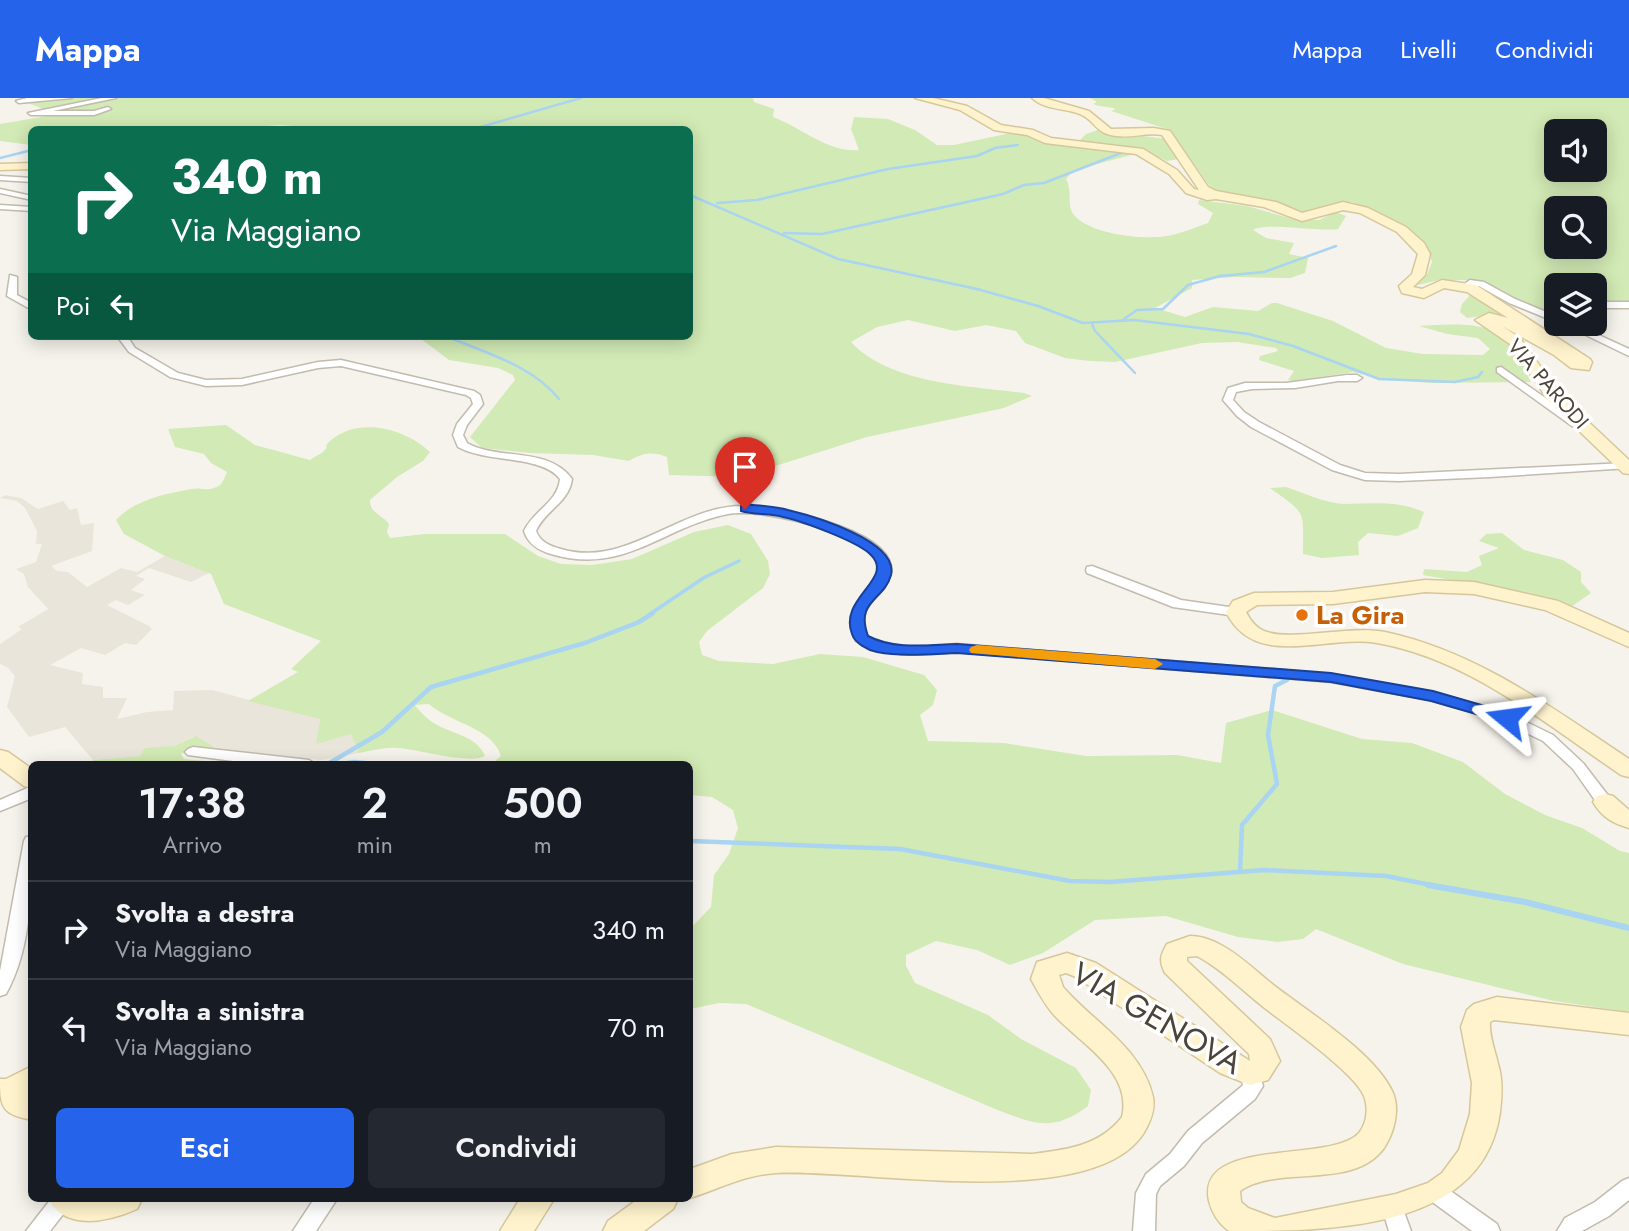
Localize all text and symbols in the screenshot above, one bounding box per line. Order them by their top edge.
text: Mappa [35,26,141,73]
text: Mappa [1292,32,1362,67]
text: Livelli [1400,32,1457,67]
text: Condividi [1495,32,1594,67]
map controls [1544,119,1607,336]
button: sound [1544,119,1607,182]
text: 340 m [171,142,323,212]
icon: right [56,154,147,245]
button: search [1544,196,1607,259]
text: Via Maggiano [171,207,361,253]
button: layers [1544,273,1607,336]
text: Poi [56,287,90,325]
icon: left [104,287,142,325]
street label: VIA PARODI [1500,332,1596,436]
pin [715,437,775,509]
icon: arrive [726,448,764,486]
place label: La Gira [1316,596,1405,634]
marker: La Gira [1294,607,1310,623]
position arrow [1470,681,1544,755]
text: 17:38 [138,773,247,834]
text: 2 [362,773,388,834]
text: 500 [503,773,583,834]
text: Arrivo [163,828,222,862]
text: min [357,828,393,862]
text: m [534,828,552,862]
text: Svolta a destra [115,894,295,932]
icon: right [56,911,94,949]
text: 340 m [592,911,665,949]
text: Via Maggiano [115,932,252,966]
street label: VIA GENOVA [1063,951,1251,1085]
text: Svolta a sinistra [115,992,305,1030]
icon: left [56,1009,94,1047]
text: 70 m [608,1009,665,1047]
text: Via Maggiano [115,1030,252,1064]
button: Esci [56,1108,354,1188]
button: Condividi [368,1108,665,1188]

